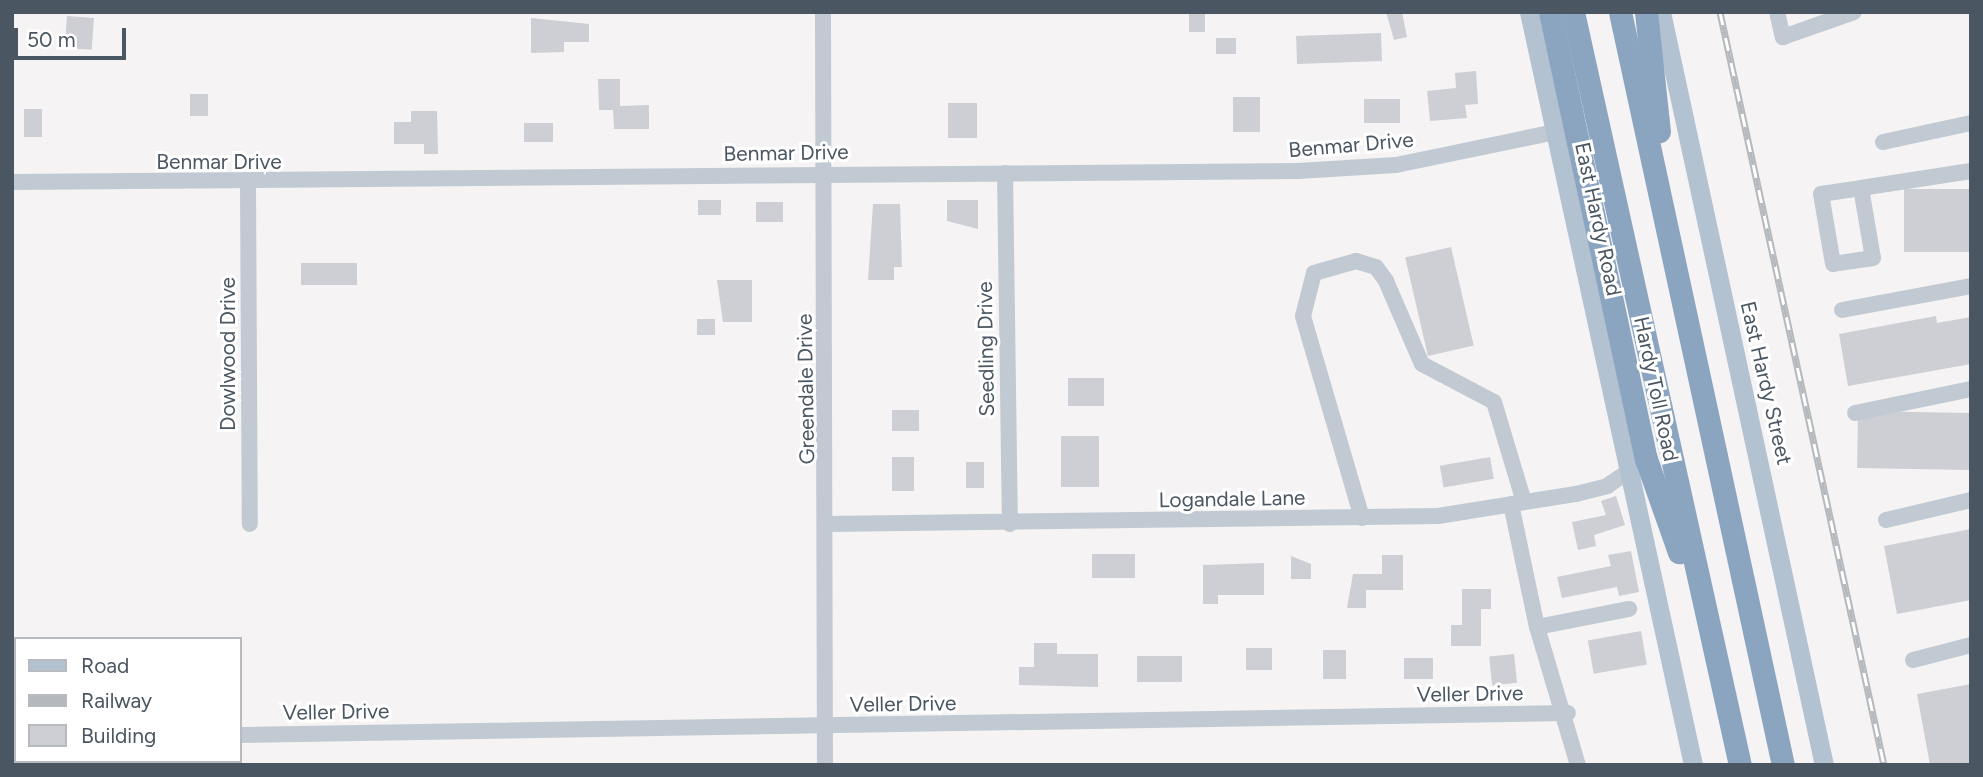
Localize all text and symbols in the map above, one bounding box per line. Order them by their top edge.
scale bar [18,14,130,58]
text: 50 m [27,27,76,52]
street label: Benmar Drive [1287,127,1415,163]
street label: Benmar Drive [723,139,849,167]
street label: East Hardy Road [1569,140,1627,298]
street label: Benmar Drive [156,149,282,175]
street label: Dowlwood Drive [215,277,241,431]
street label: Seedling Drive [972,281,1000,417]
street label: East Hardy Street [1735,299,1797,467]
street label: Greendale Drive [792,314,820,464]
street label: Hardy Toll Road [1628,314,1684,464]
street label: Logandale Lane [1158,485,1306,513]
legend [14,637,242,763]
text: Road [81,653,129,678]
street label: Veller Drive [1416,680,1524,708]
text: Railway [81,688,152,713]
street label: Veller Drive [849,690,957,718]
street label: Veller Drive [282,698,390,726]
text: Building [81,723,156,748]

